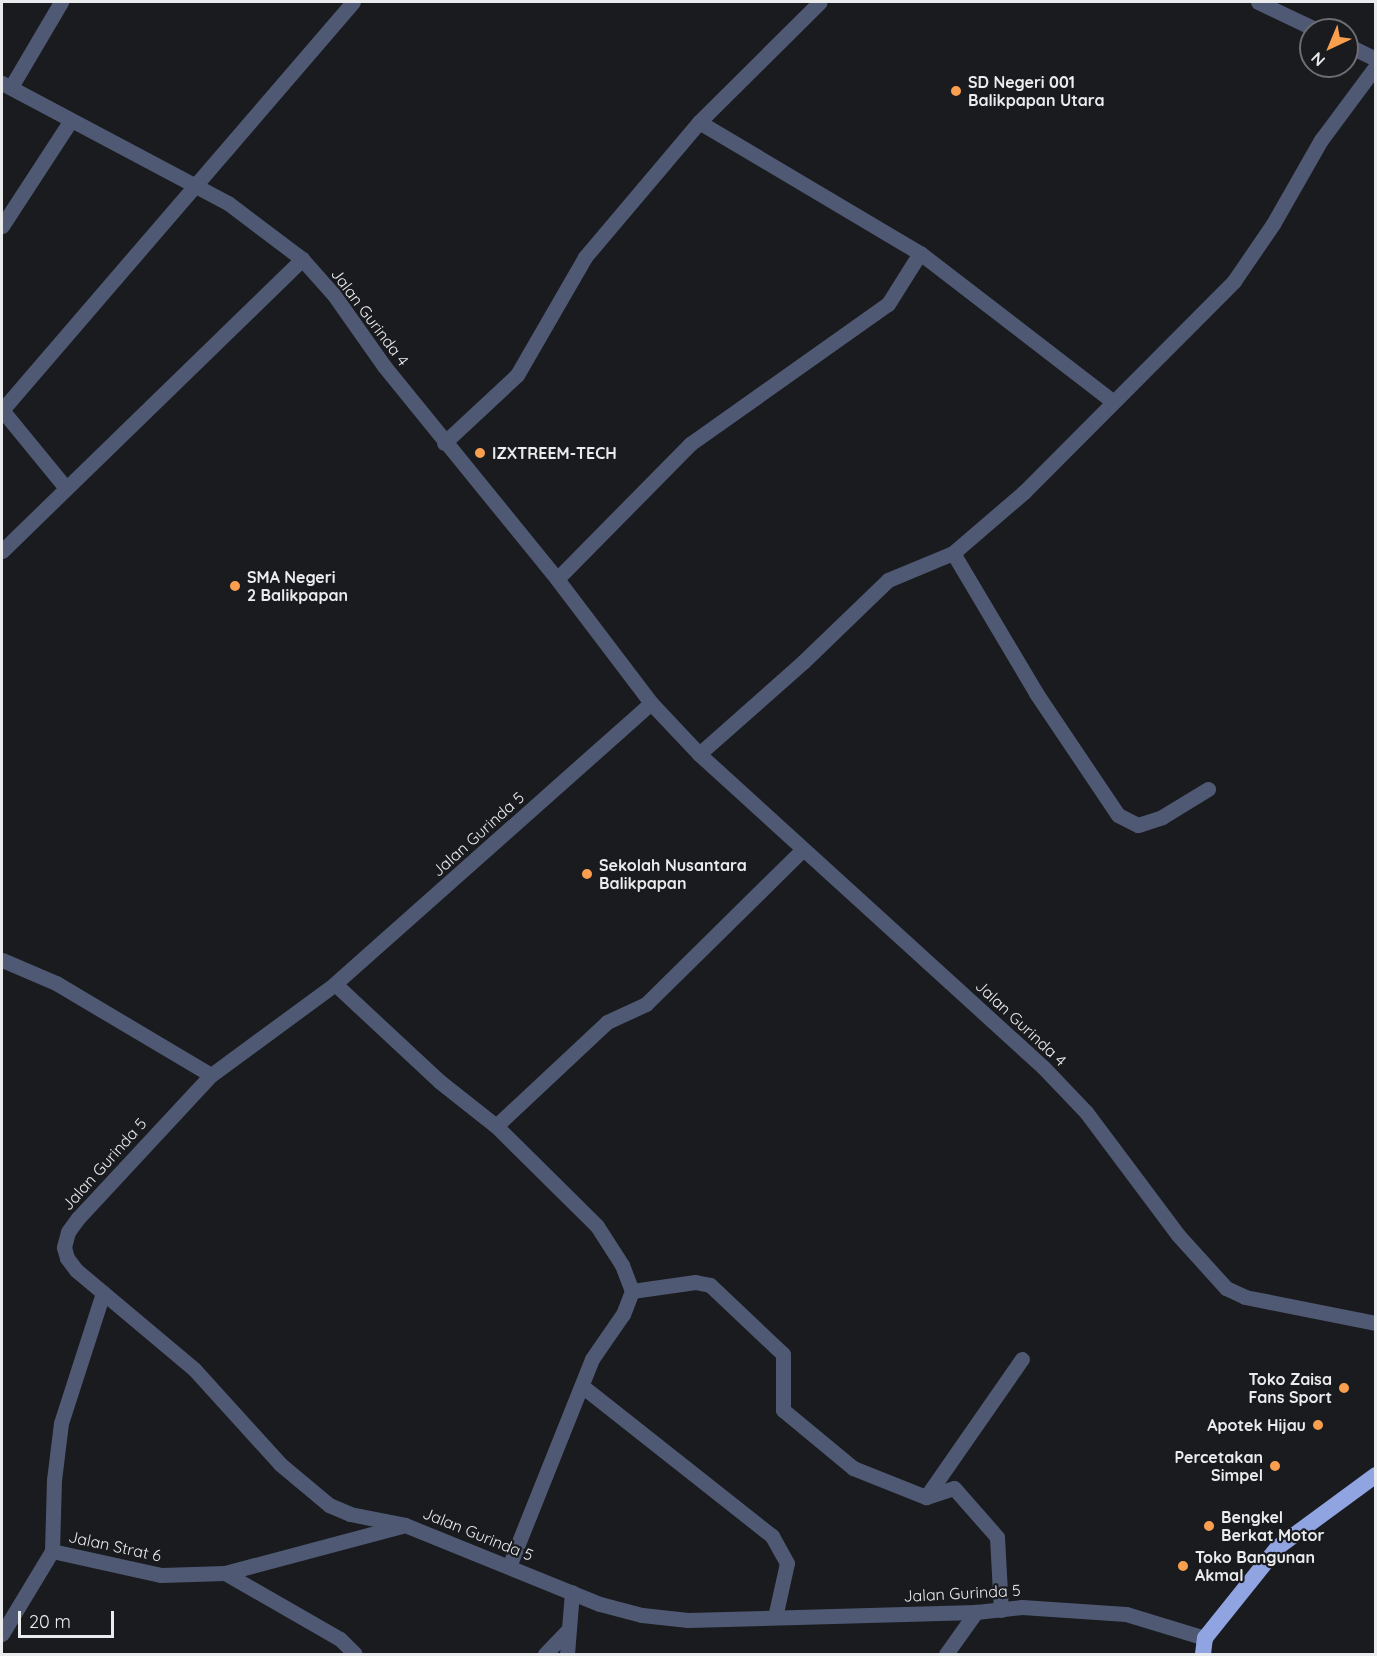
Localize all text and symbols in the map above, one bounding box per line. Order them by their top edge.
north arrow [1299,18,1359,78]
text: N [1307,48,1329,71]
place label: SD Negeri 001 Balikpapan Utara [968,72,1105,110]
marker: SD Negeri 001 Balikpapan Utara [949,84,963,98]
street label: Jalan Gurinda 4 [327,264,413,370]
place label: IZXTREEM-TECH [492,443,617,463]
marker: IZXTREEM-TECH [473,446,487,460]
place label: SMA Negeri 2 Balikpapan [247,567,348,605]
marker: SMA Negeri 2 Balikpapan [228,579,242,593]
street label: Jalan Gurinda 5 [428,788,528,880]
place label: Sekolah Nusantara Balikpapan [599,855,747,893]
marker: Sekolah Nusantara Balikpapan [580,867,594,881]
street label: Jalan Gurinda 4 [972,976,1070,1070]
street label: Jalan Gurinda 5 [58,1114,150,1214]
place label: Toko Zaisa Fans Sport [1248,1369,1332,1407]
marker: Toko Zaisa Fans Sport [1337,1381,1351,1395]
place label: Apotek Hijau [1207,1415,1306,1435]
marker: Apotek Hijau [1311,1418,1325,1432]
place label: Percetakan Simpel [1175,1447,1263,1485]
marker: Percetakan Simpel [1268,1459,1282,1473]
street label: Jalan Gurinda 5 [420,1503,536,1565]
place label: Bengkel Berkat Motor [1221,1507,1324,1545]
marker: Bengkel Berkat Motor [1202,1519,1216,1533]
street label: Jalan Strat 6 [67,1527,163,1565]
place label: Toko Bangunan Akmal [1195,1547,1315,1585]
marker: Toko Bangunan Akmal [1176,1559,1190,1573]
street label: Jalan Gurinda 5 [903,1580,1021,1606]
scale bar [21,1599,117,1637]
text: 20 m [29,1610,71,1633]

